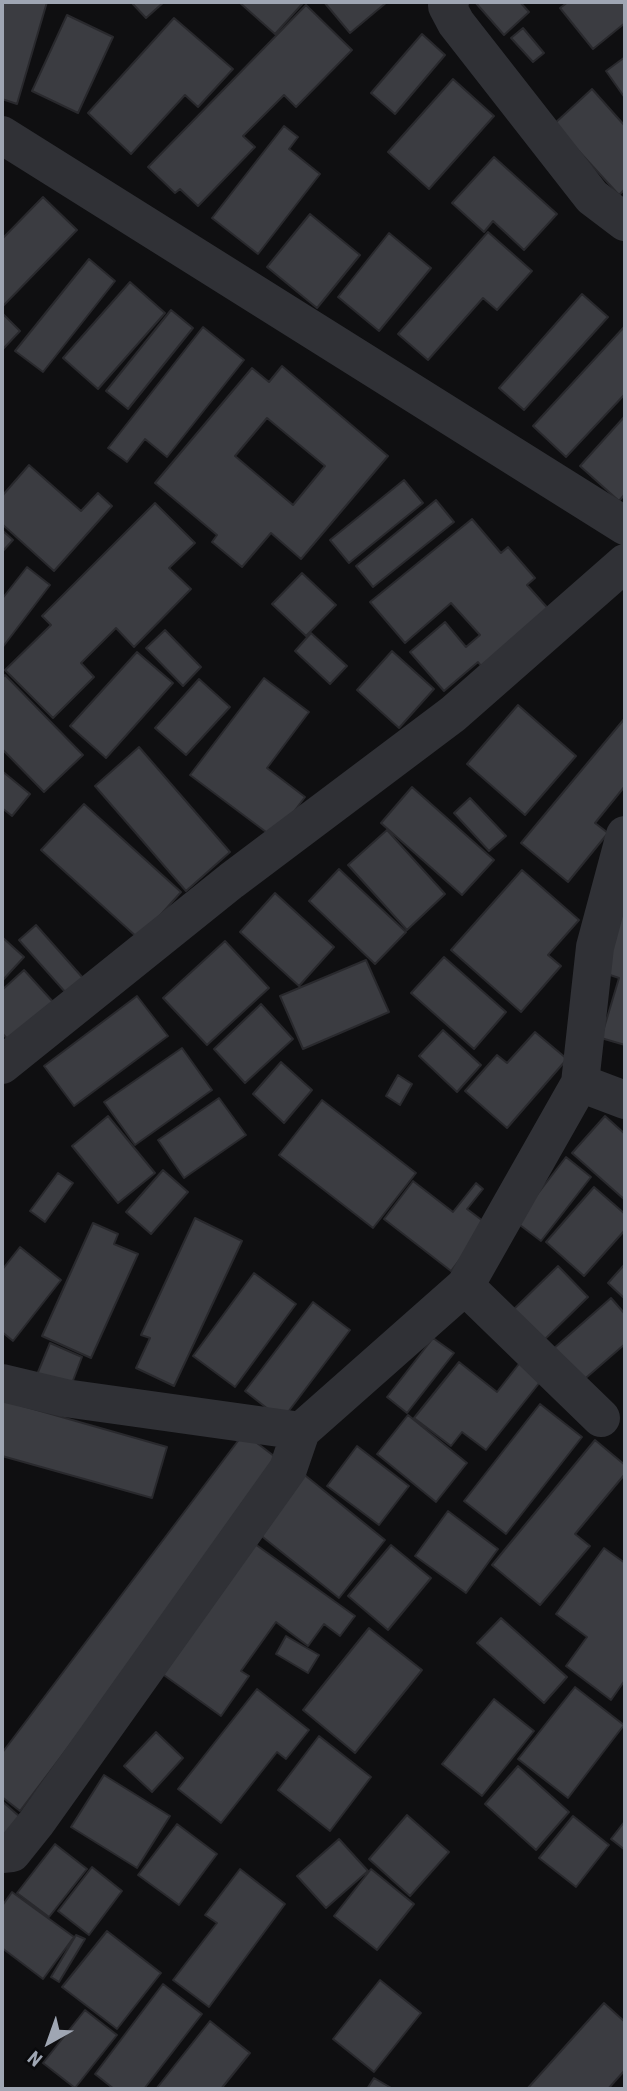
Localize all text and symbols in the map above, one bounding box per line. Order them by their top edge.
north arrow [14,2007,84,2077]
text: N [23,2046,47,2071]

